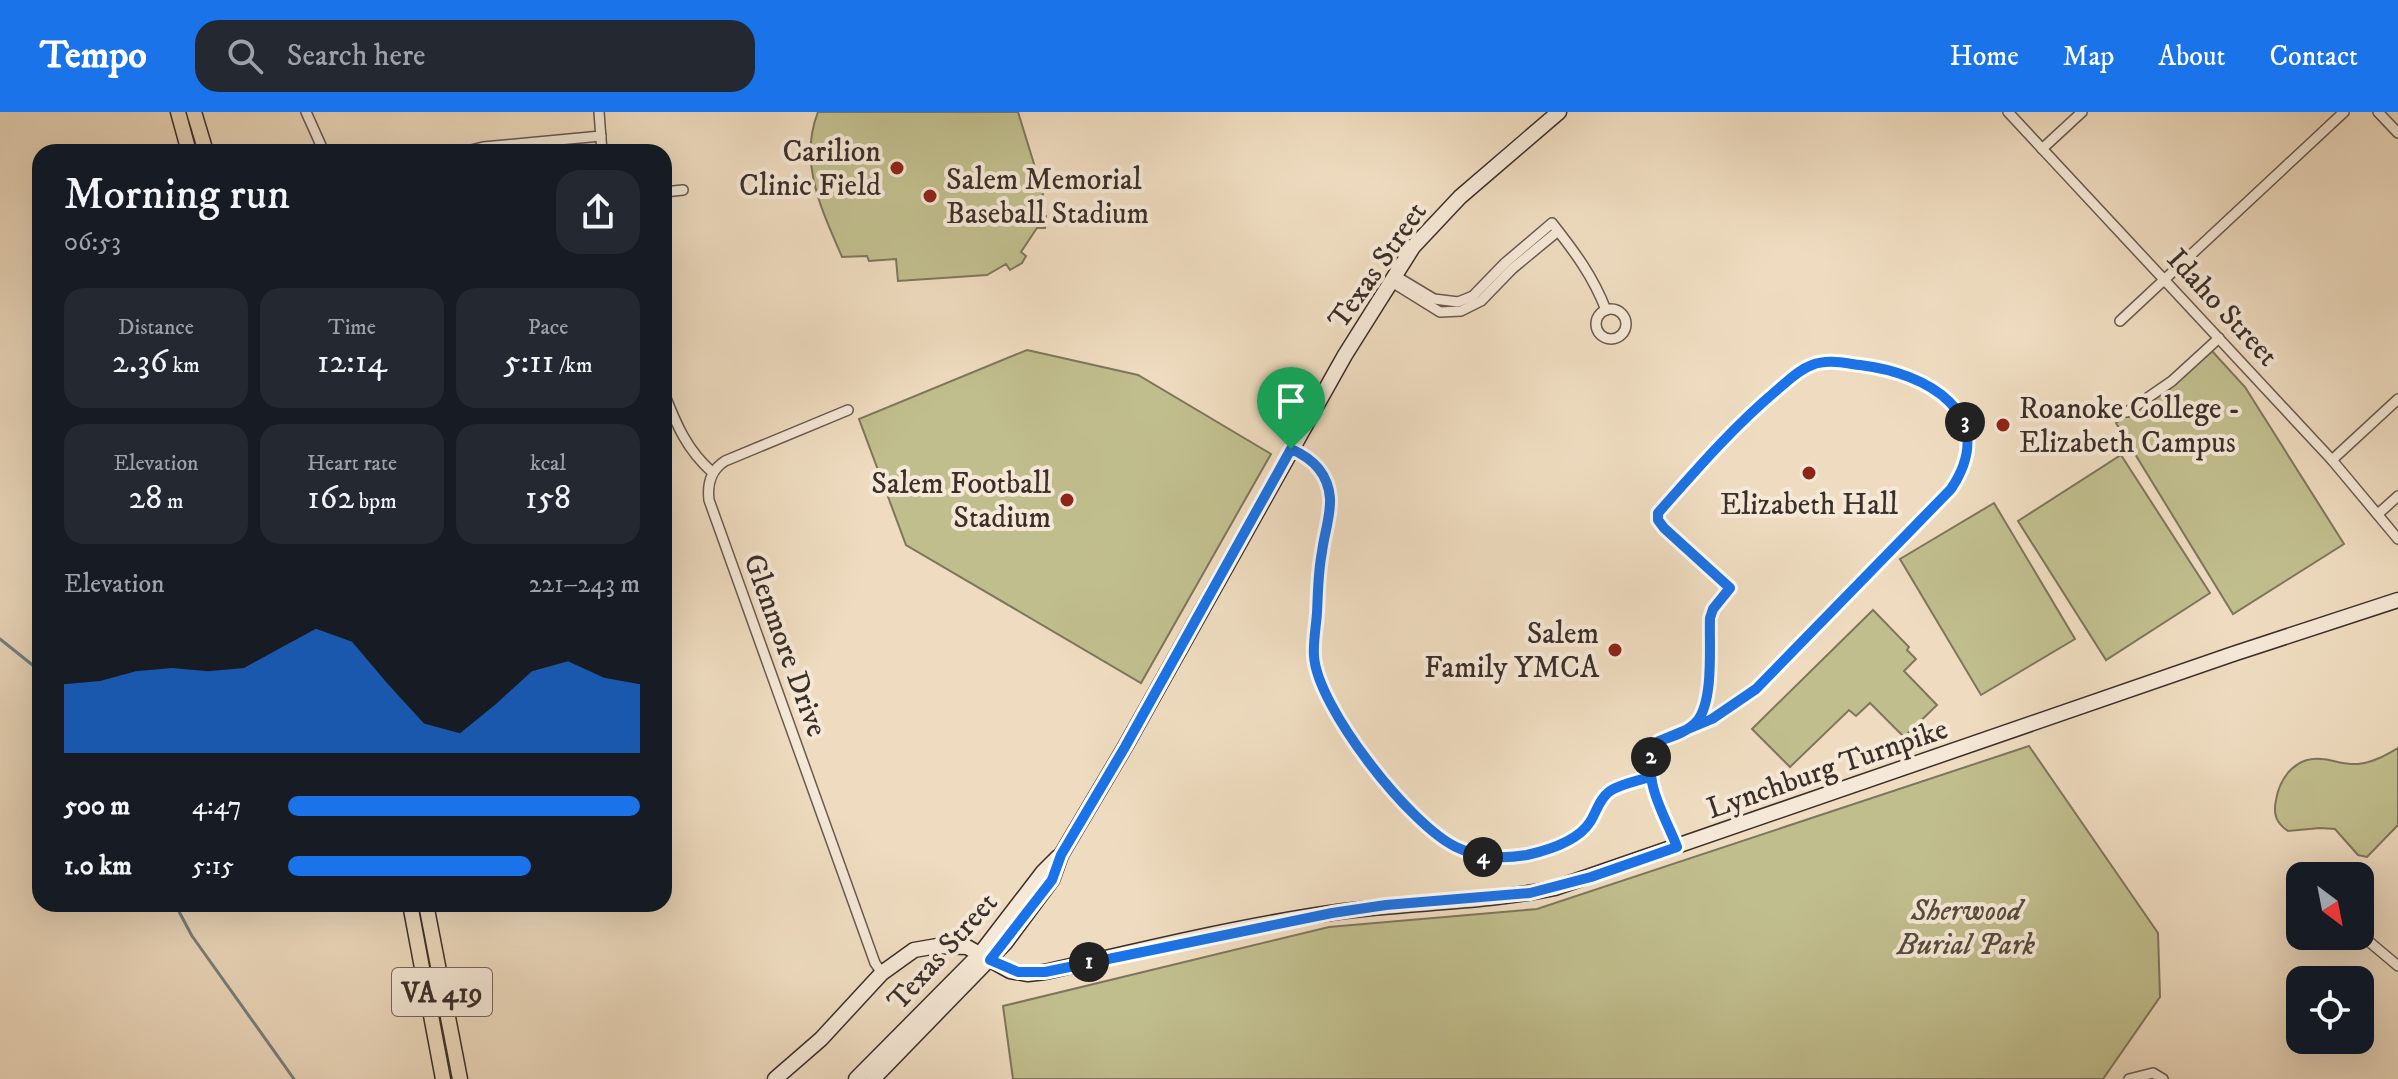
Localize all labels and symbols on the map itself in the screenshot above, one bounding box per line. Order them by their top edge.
place label: Carilion Clinic Field [739,134,881,205]
marker: Carilion Clinic Field [888,159,906,177]
place label: Salem Memorial Baseball Stadium [946,162,1149,233]
marker: Salem Memorial Baseball Stadium [921,187,939,205]
street label: Texas Street [1321,195,1436,337]
street label: Idaho Street [2158,242,2286,375]
pin [1257,367,1325,449]
place label: Roanoke College - Elizabeth Campus [2019,391,2240,462]
pin: 3 [1945,402,1985,442]
marker: Roanoke College - Elizabeth Campus [1994,416,2012,434]
marker: Elizabeth Hall [1800,464,1818,482]
place label: Salem Football Stadium [871,466,1051,537]
place label: Elizabeth Hall [1720,487,1898,524]
marker: Salem Football Stadium [1058,491,1076,509]
street label: Glenmore Drive [734,549,835,742]
place label: Salem Family YMCA [1424,616,1600,687]
marker: Salem Family YMCA [1606,641,1624,659]
street label: Lynchburg Turnpike [1702,711,1953,828]
pin: 2 [1631,737,1671,777]
pin: 4 [1463,837,1503,877]
north arrow [2286,862,2374,950]
street label: Texas Street [880,885,1006,1019]
park label: Sherwood Burial Park [1896,893,2036,964]
pin: 1 [1069,942,1109,982]
road number: VA 419 [392,968,492,1016]

